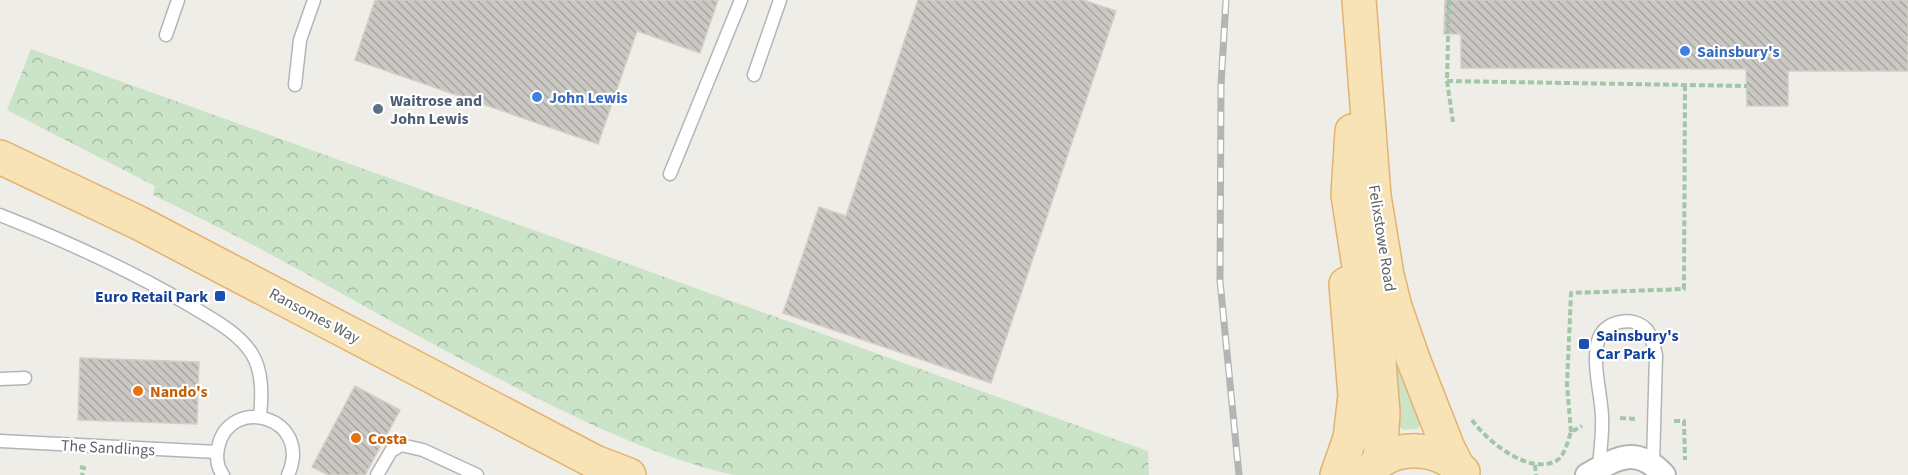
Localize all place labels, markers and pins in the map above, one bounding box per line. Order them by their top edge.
place label: Sainsbury's [1697,41,1780,63]
marker: Sainsbury's [1678,44,1692,58]
place label: John Lewis [549,87,628,109]
place label: Waitrose and John Lewis [390,90,482,130]
marker: John Lewis [530,90,544,104]
marker: Waitrose and John Lewis [371,102,385,116]
place label: Euro Retail Park [95,286,208,308]
marker: Euro Retail Park [213,289,227,303]
place label: Sainsbury's Car Park [1596,325,1679,365]
marker: Sainsbury's Car Park [1577,337,1591,351]
place label: Nando's [150,381,208,403]
marker: Nando's [131,384,145,398]
place label: Costa [368,428,407,450]
marker: Costa [349,431,363,445]

